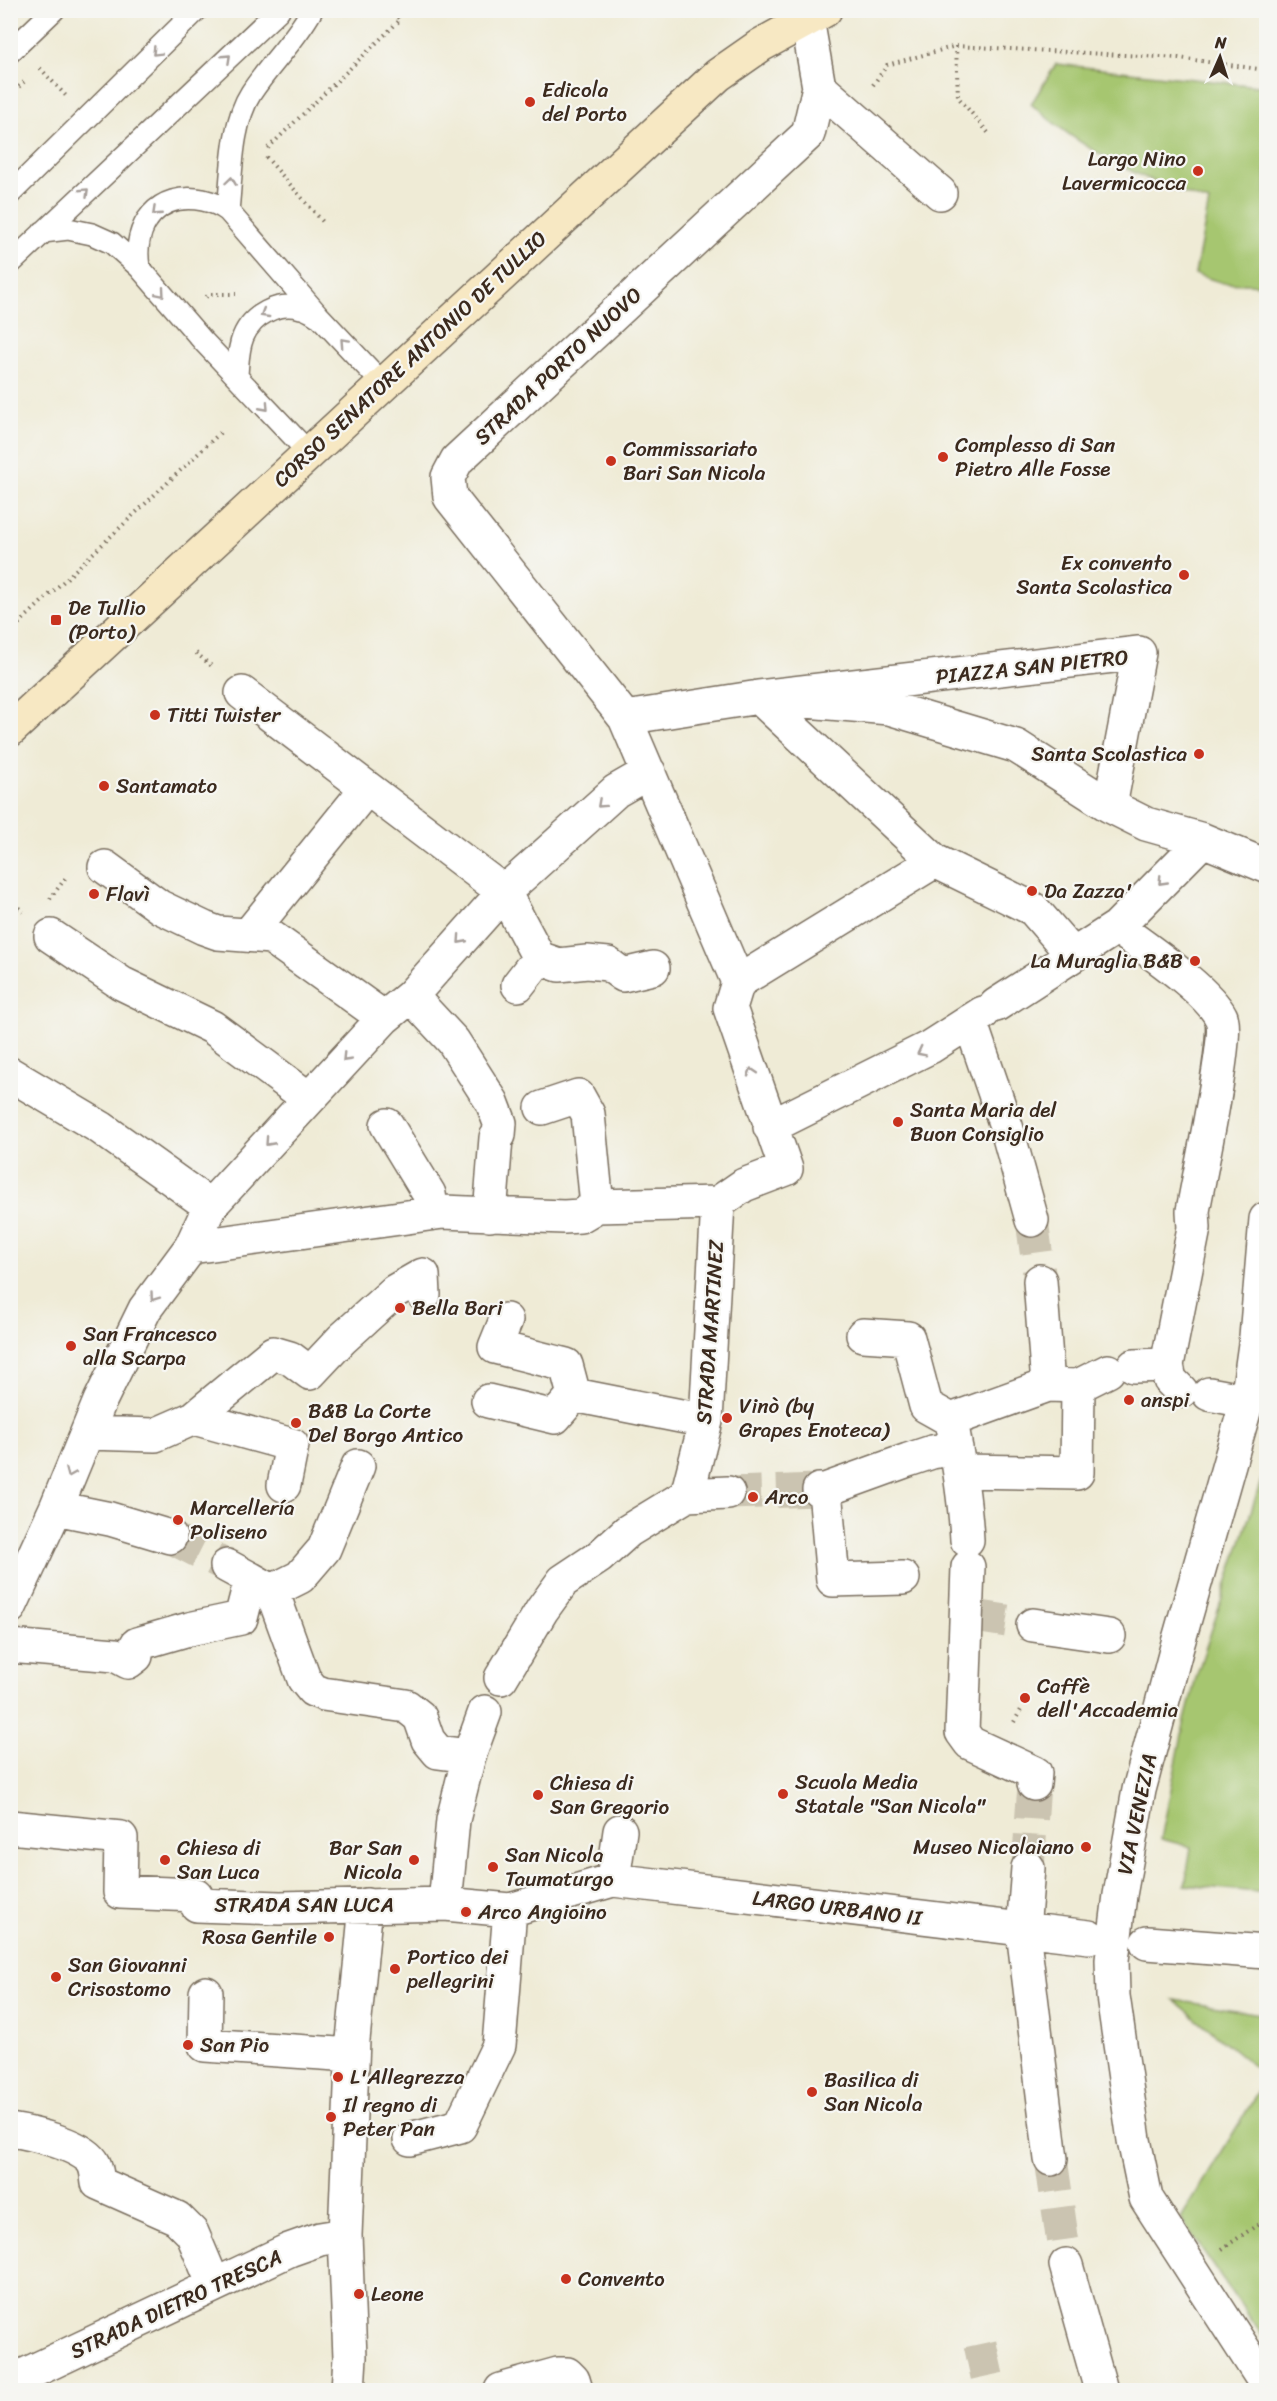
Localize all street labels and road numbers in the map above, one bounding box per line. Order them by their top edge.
street label: CORSO SENATORE ANTONIO DE TULLIO [264,221,556,497]
street label: STRADA PORTO NUOVO [465,277,651,455]
street label: PIAZZA SAN PIETRO [934,638,1130,696]
street label: STRADA MARTINEZ [685,1238,735,1426]
street label: VIA VENEZIA [1106,1750,1168,1878]
street label: LARGO URBANO II [750,1879,925,1937]
street label: STRADA SAN LUCA [214,1886,394,1924]
street label: STRADA DIETRO TRESCA [63,2238,289,2370]

